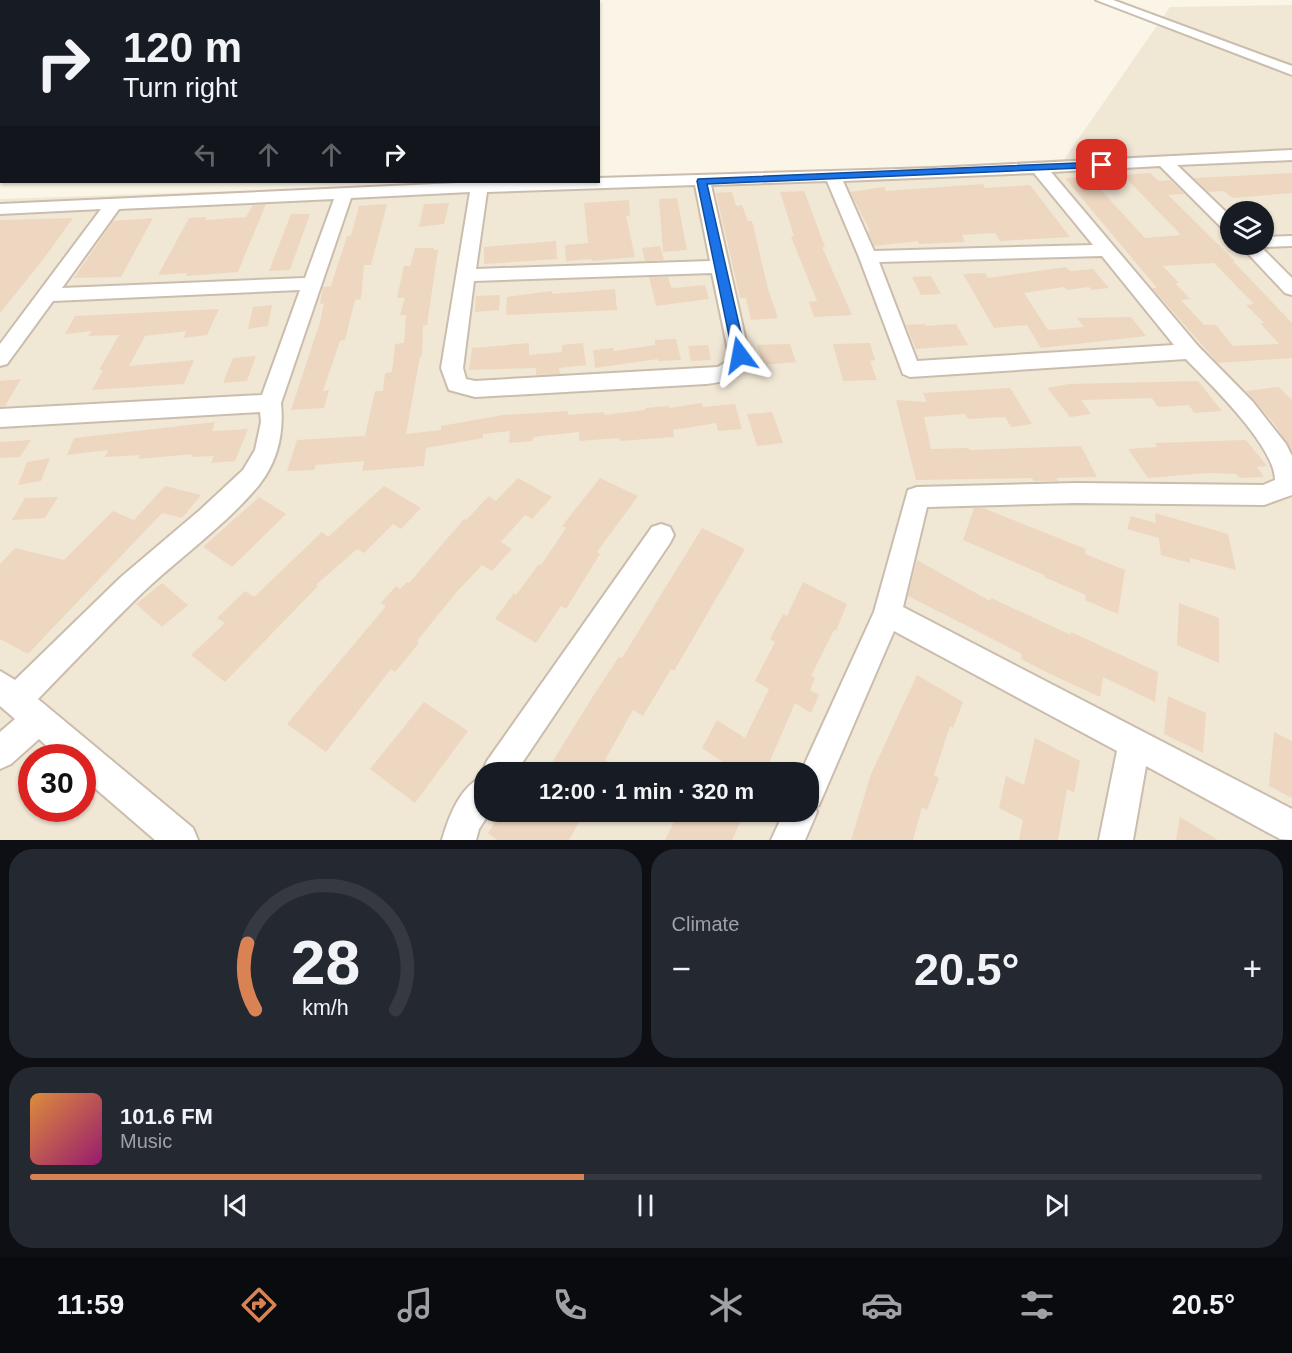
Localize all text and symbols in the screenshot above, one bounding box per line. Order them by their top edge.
icon: right [24,24,102,102]
text: 120 m [123,24,242,71]
text: Turn right [123,73,238,103]
icon: left [189,138,222,171]
icon: ahead [252,138,285,171]
icon: ahead [315,138,348,171]
icon: right [378,138,411,171]
pin [1076,139,1127,190]
icon: arrive [1085,148,1118,181]
map controls [1220,201,1274,255]
button: layers [1220,201,1274,255]
position arrow [708,323,772,387]
speed limit sign: 30 [18,744,96,822]
text: 12:00 · 1 min · 320 m [539,779,754,804]
text: Climate [672,913,739,935]
text: 28 [291,928,360,997]
text: 20.5° [914,944,1020,995]
text: − [672,950,691,987]
text: + [1243,950,1262,987]
text: km/h [302,997,348,1021]
text: 101.6 FM [120,1104,213,1129]
text: Music [120,1130,172,1152]
icon: previous [219,1189,252,1222]
icon: pause [629,1189,662,1222]
icon: next [1040,1189,1073,1222]
icon: directions [238,1284,280,1326]
icon: music [394,1284,436,1326]
icon: phone [549,1284,591,1326]
icon: climate [705,1284,747,1326]
icon: car [861,1284,903,1326]
icon: filters [1016,1284,1058,1326]
text: 11:59 [57,1290,124,1320]
text: 20.5° [1172,1290,1235,1320]

